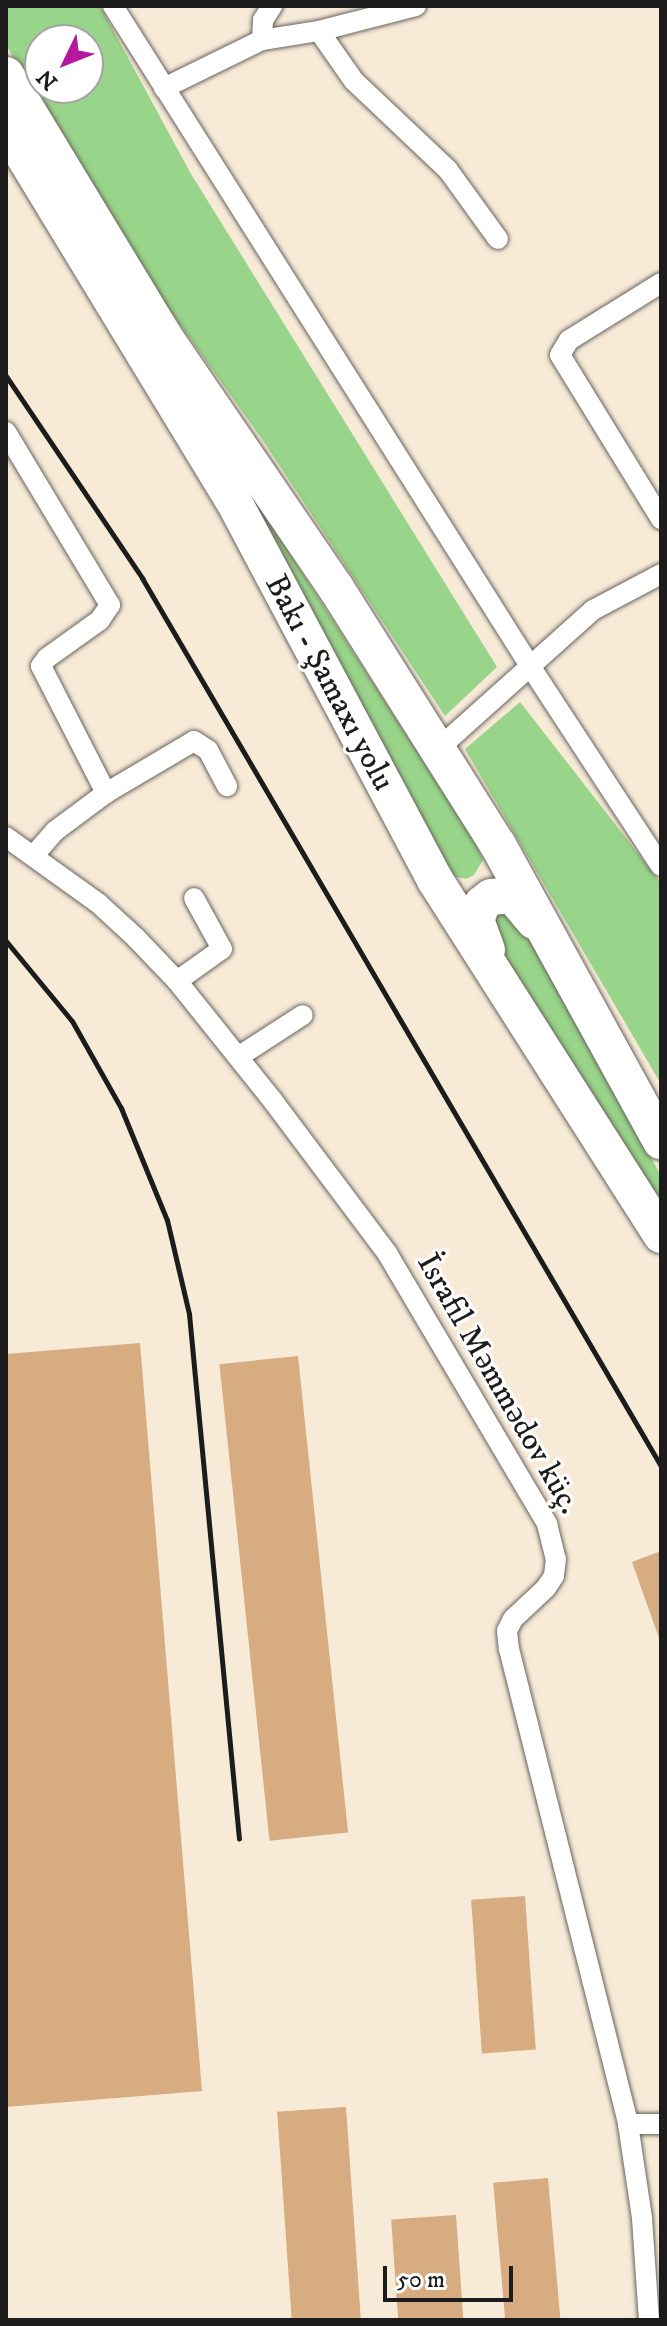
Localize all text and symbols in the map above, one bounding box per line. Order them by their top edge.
north arrow [24,24,104,104]
text: N [32,64,64,95]
street label: Bakı - Şamaxı yolu [256,569,402,797]
street label: İsrafil Məmmədov küç. [408,1247,588,1521]
scale bar [387,2250,517,2300]
text: 50 m [397,2265,445,2295]

